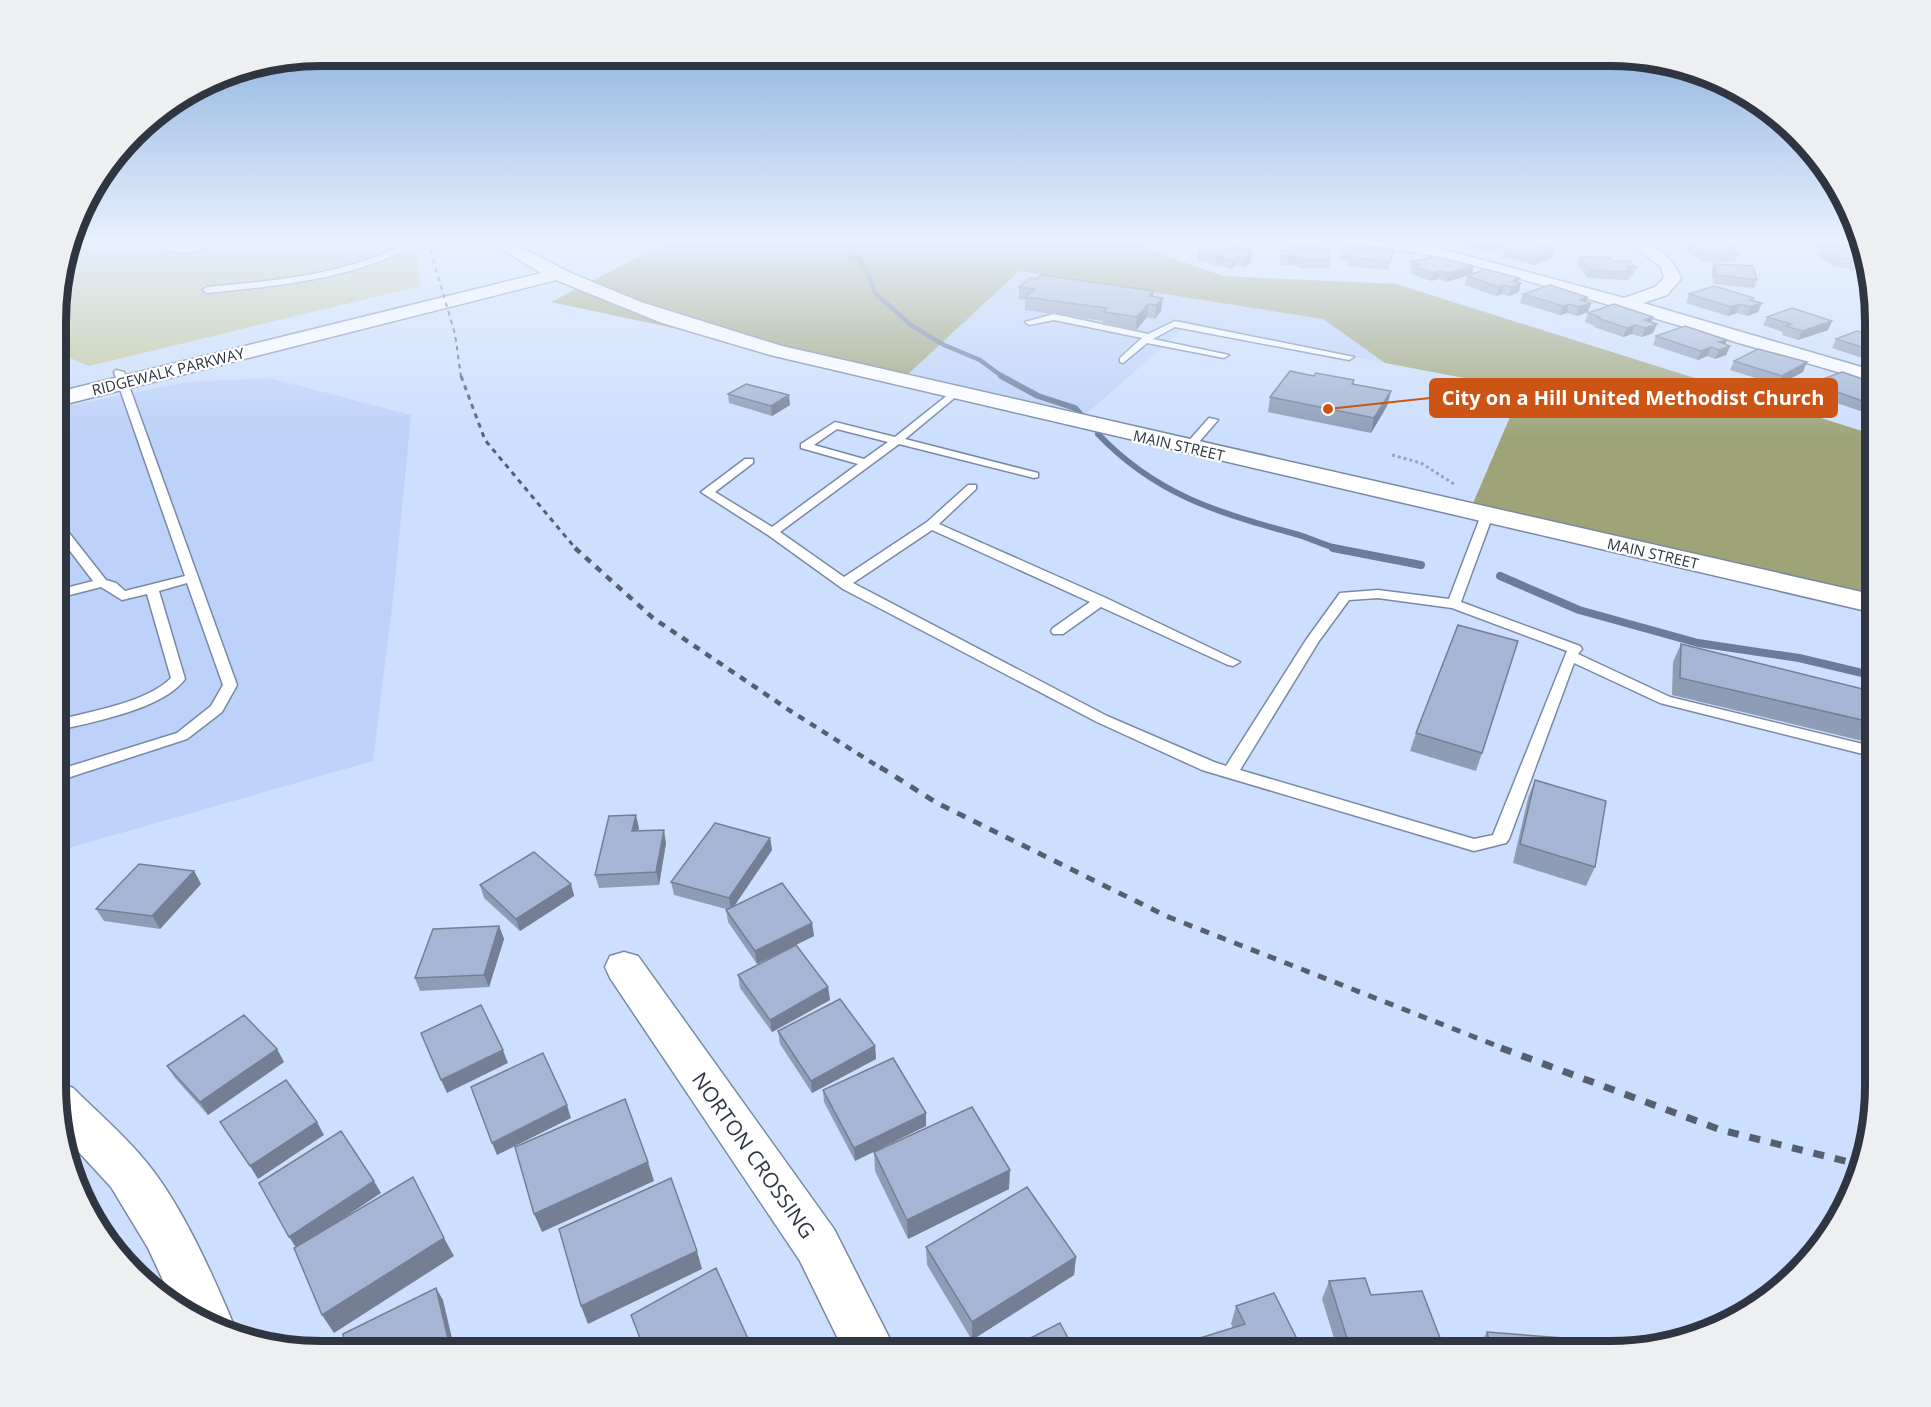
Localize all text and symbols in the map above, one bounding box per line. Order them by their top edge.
street label: RIDGEWALK PARKWAY [90,342,247,400]
callout: City on a Hill United Methodist Church [1430,379,1837,417]
text: City on a Hill United Methodist Church [1442,384,1824,411]
street label: MAIN STREET [1131,425,1227,465]
street label: MAIN STREET [1605,533,1701,573]
street label: NORTON CROSSING [686,1066,822,1244]

